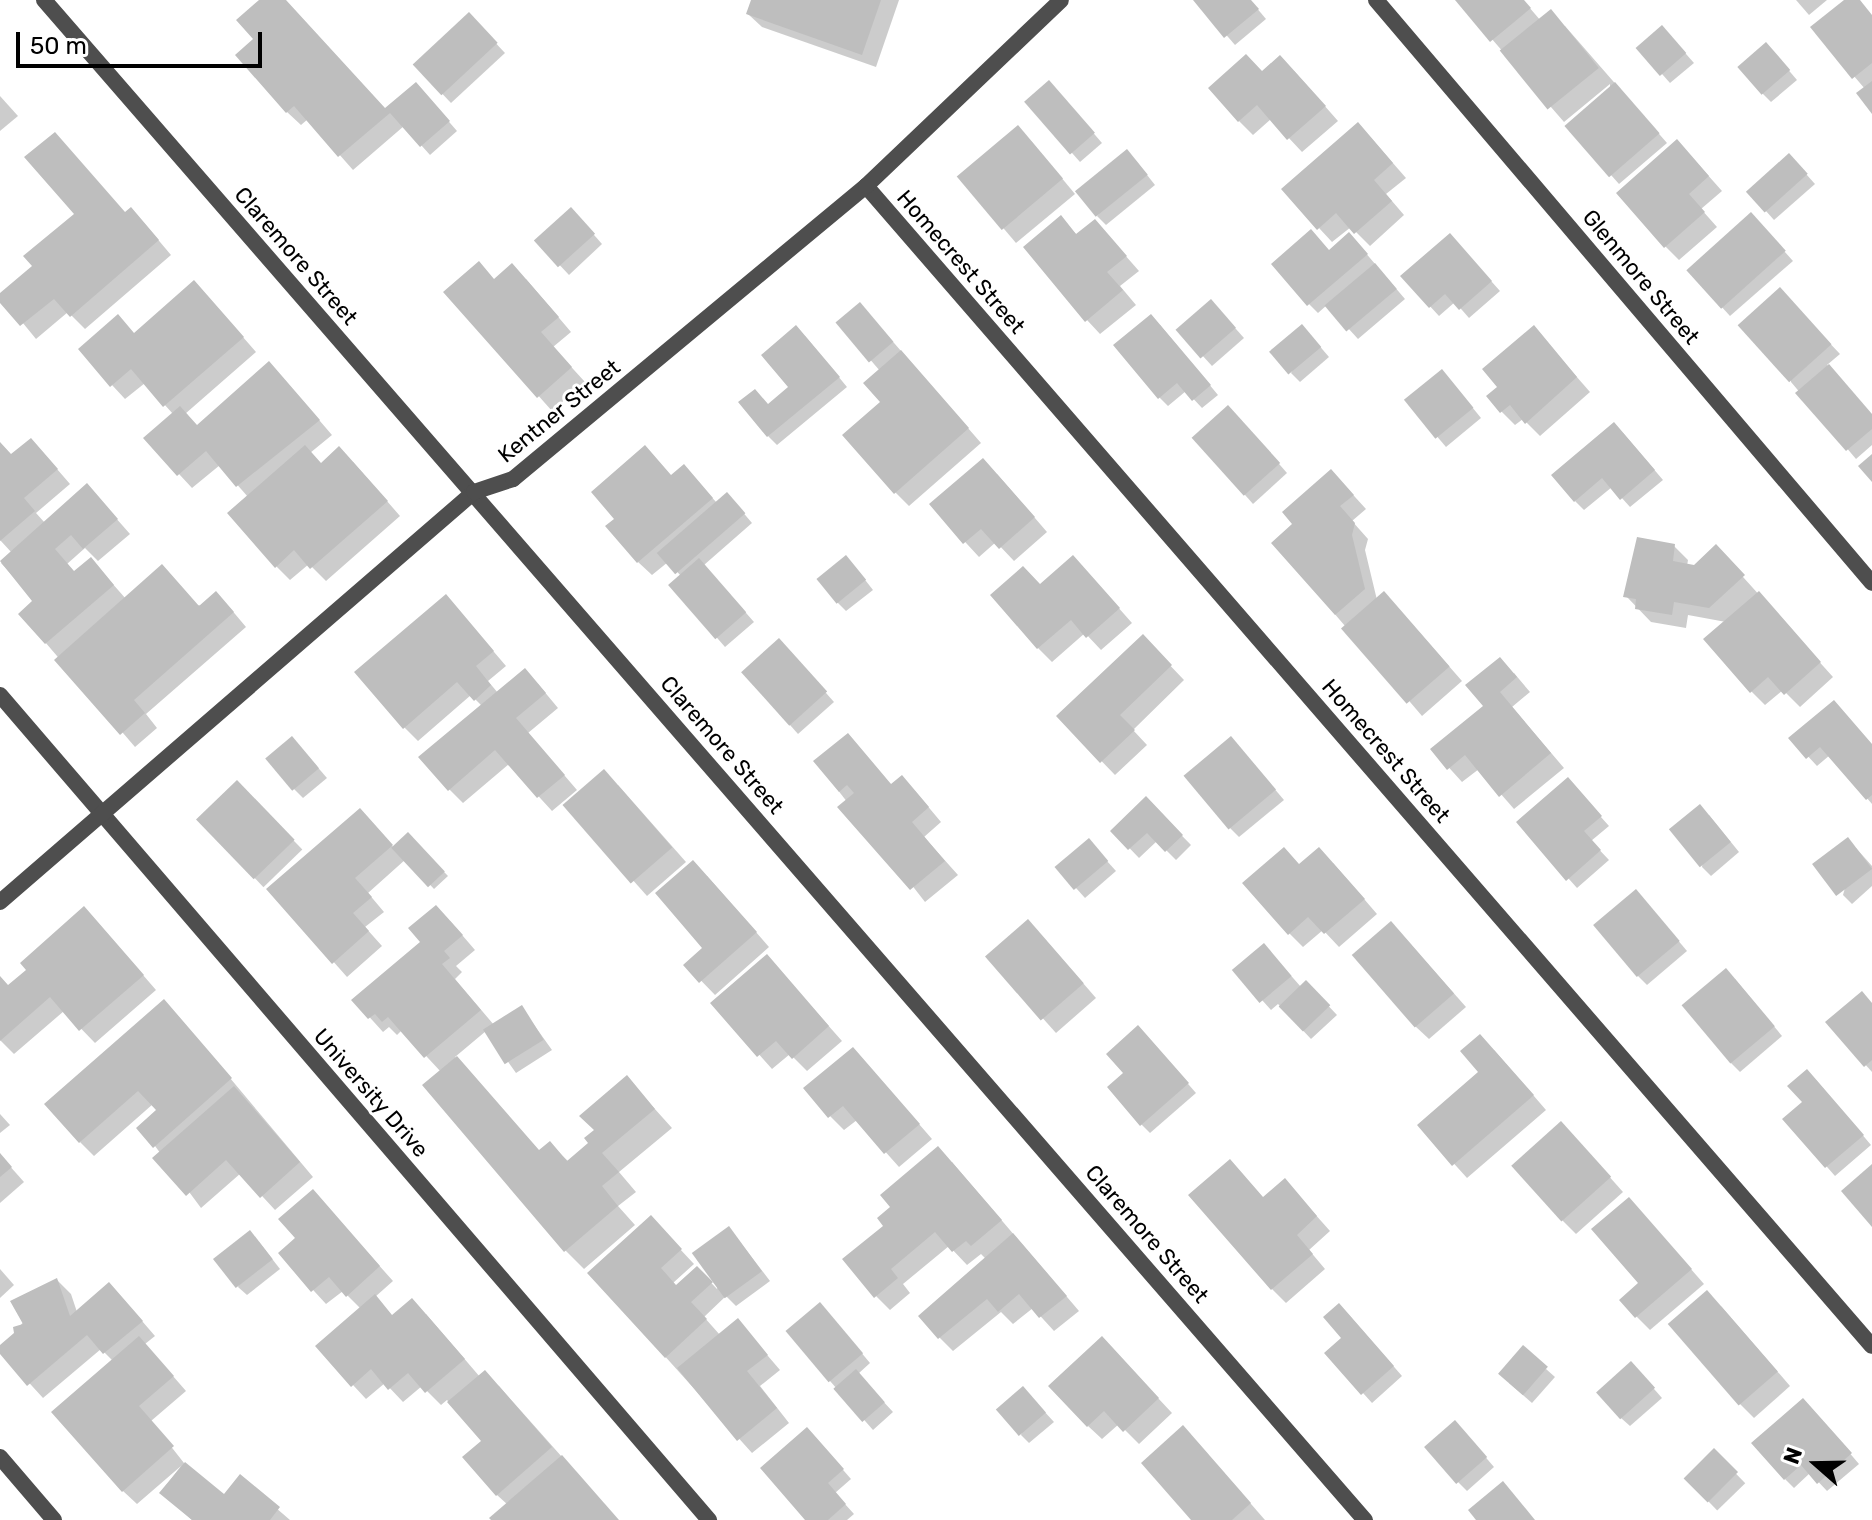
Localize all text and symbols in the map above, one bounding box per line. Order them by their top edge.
scale bar [20,16,266,66]
text: 50 m [30,32,87,60]
street label: Claremore Street [229,182,363,330]
street label: Homecrest Street [891,185,1031,339]
street label: Glenmore Street [1577,204,1705,350]
street label: Kentner Street [493,354,625,468]
street label: Claremore Street [655,671,789,819]
street label: Homecrest Street [1316,674,1456,828]
street label: University Drive [308,1023,434,1163]
street label: Claremore Street [1080,1160,1214,1308]
north arrow [1776,1424,1856,1504]
text: N [1778,1444,1808,1468]

